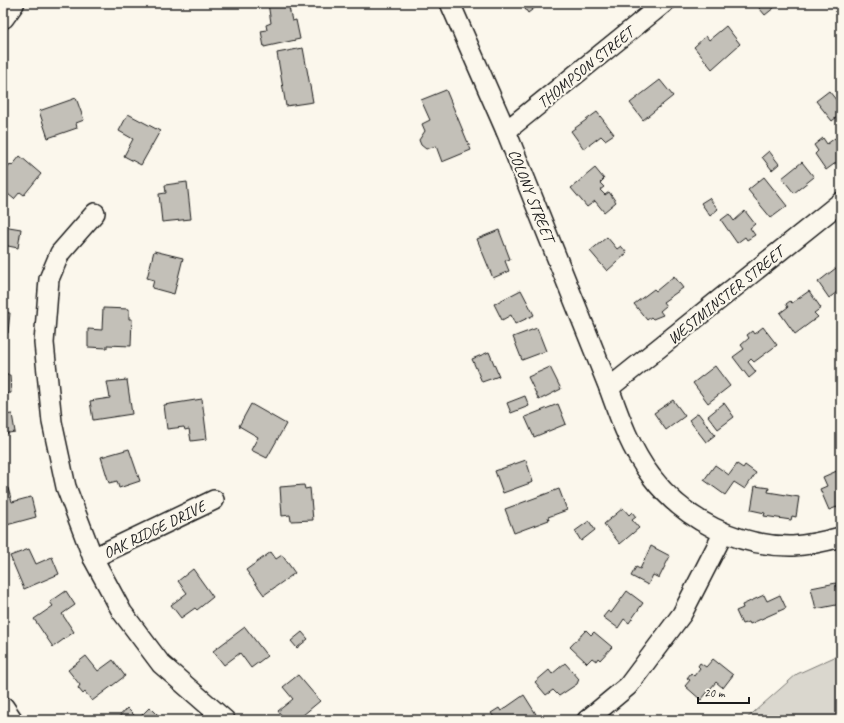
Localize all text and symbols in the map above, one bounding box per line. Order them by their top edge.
street label: THOMPSON STREET [533,20,641,113]
street label: COLONY STREET [503,146,560,248]
street label: WESTMINSTER STREET [664,240,791,349]
street label: OAK RIDGE DRIVE [100,496,211,563]
scale bar [698,679,749,705]
text: 20 m [704,685,726,701]

